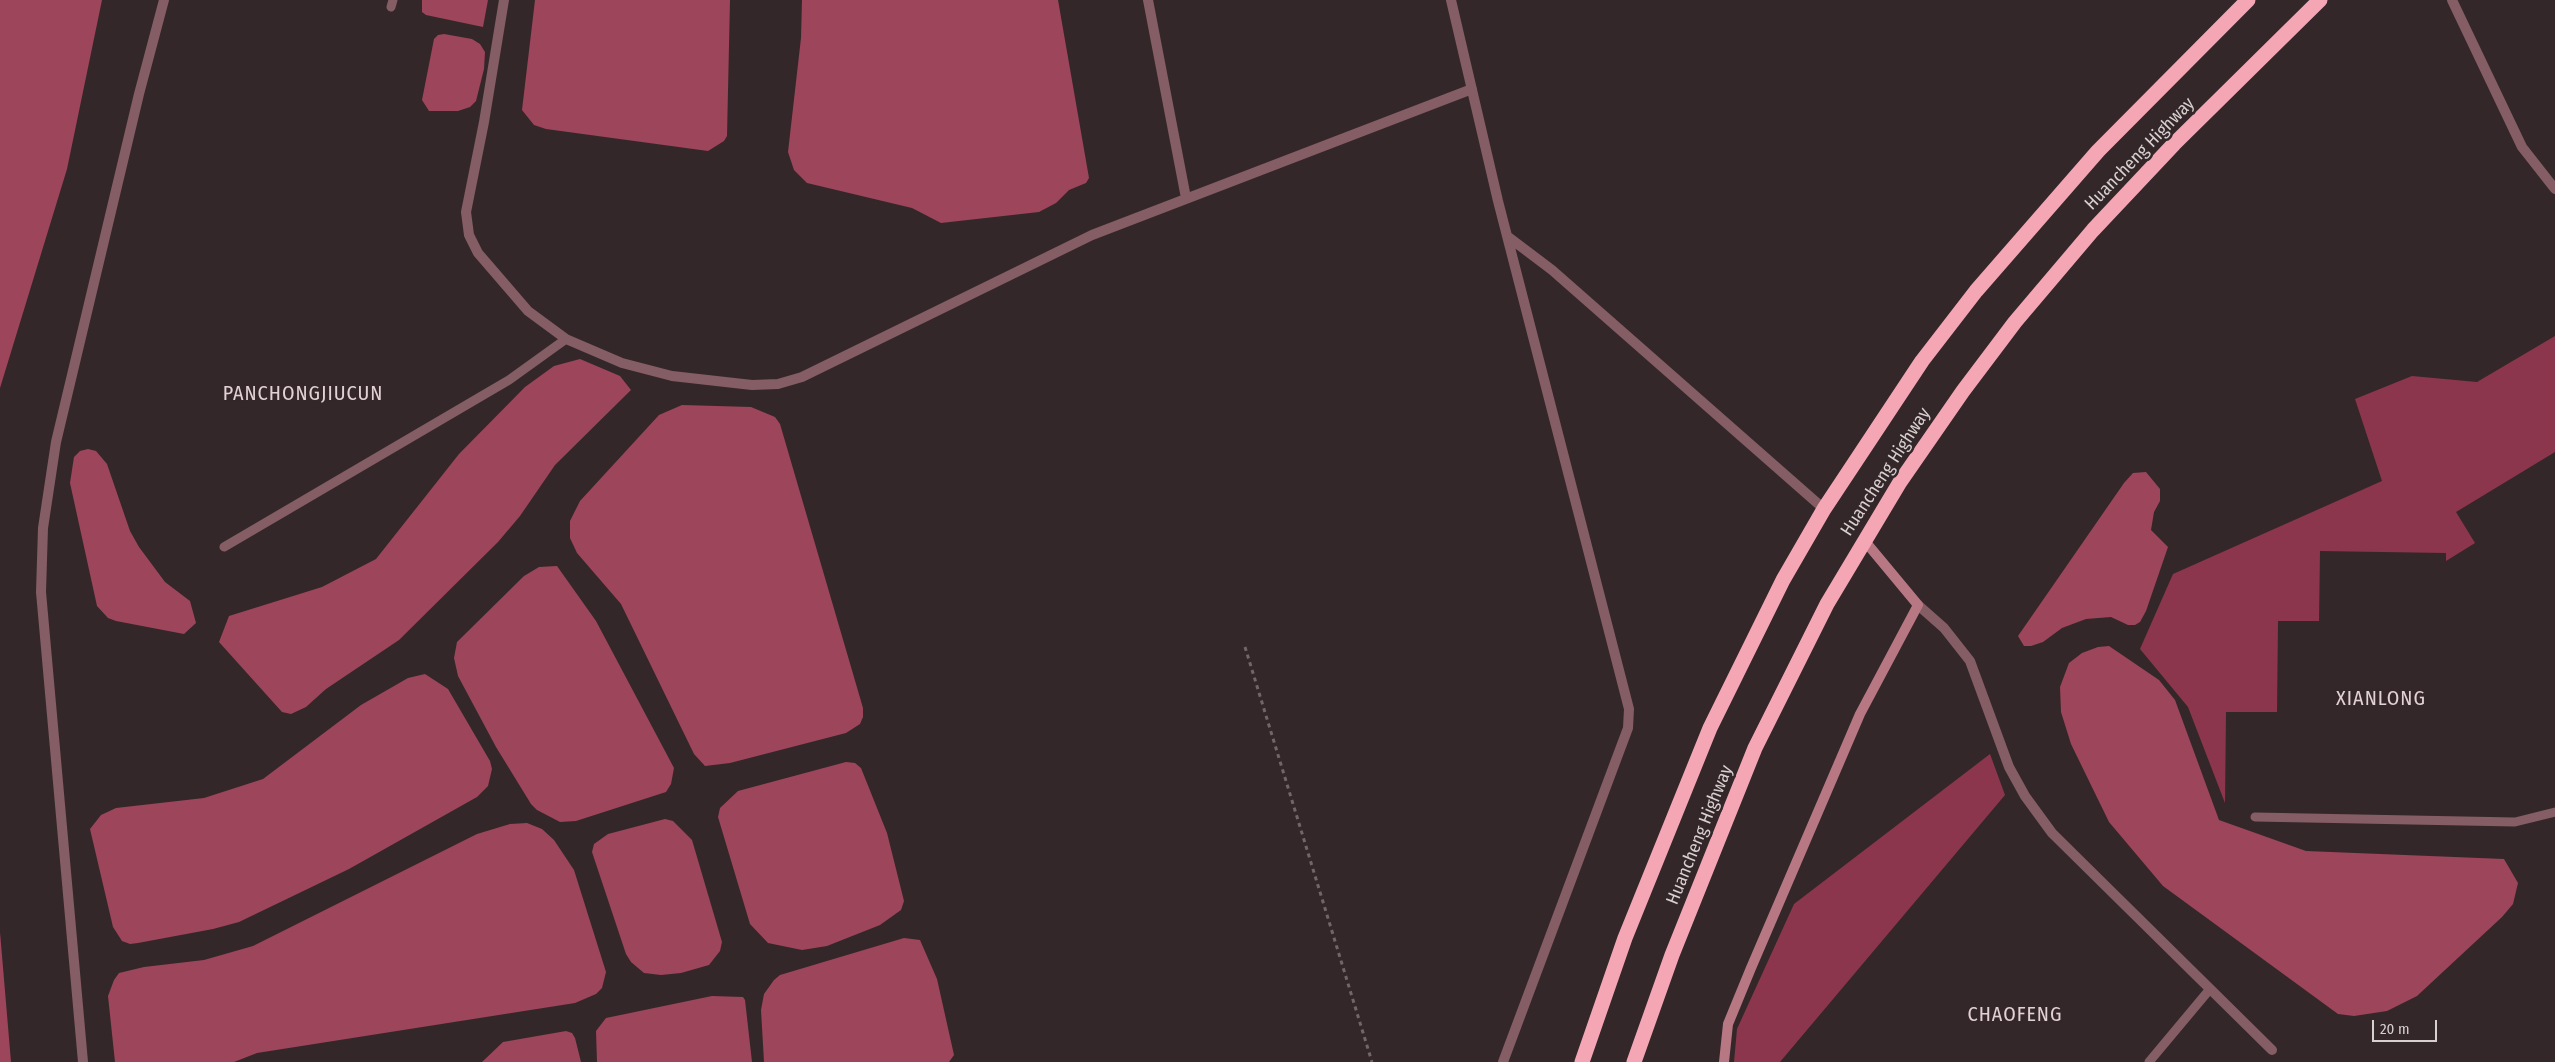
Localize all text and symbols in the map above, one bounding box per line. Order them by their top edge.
street label: Huancheng Highway [2081,93,2199,215]
district label: PANCHONGJIUCUN [221,382,385,406]
street label: Huancheng Highway [1837,404,1935,540]
district label: XIANLONG [2335,687,2427,711]
street label: Huancheng Highway [1662,762,1738,908]
district label: CHAOFENG [1967,1003,2063,1027]
scale bar [2375,1010,2440,1042]
text: 20 m [2380,1020,2410,1038]

